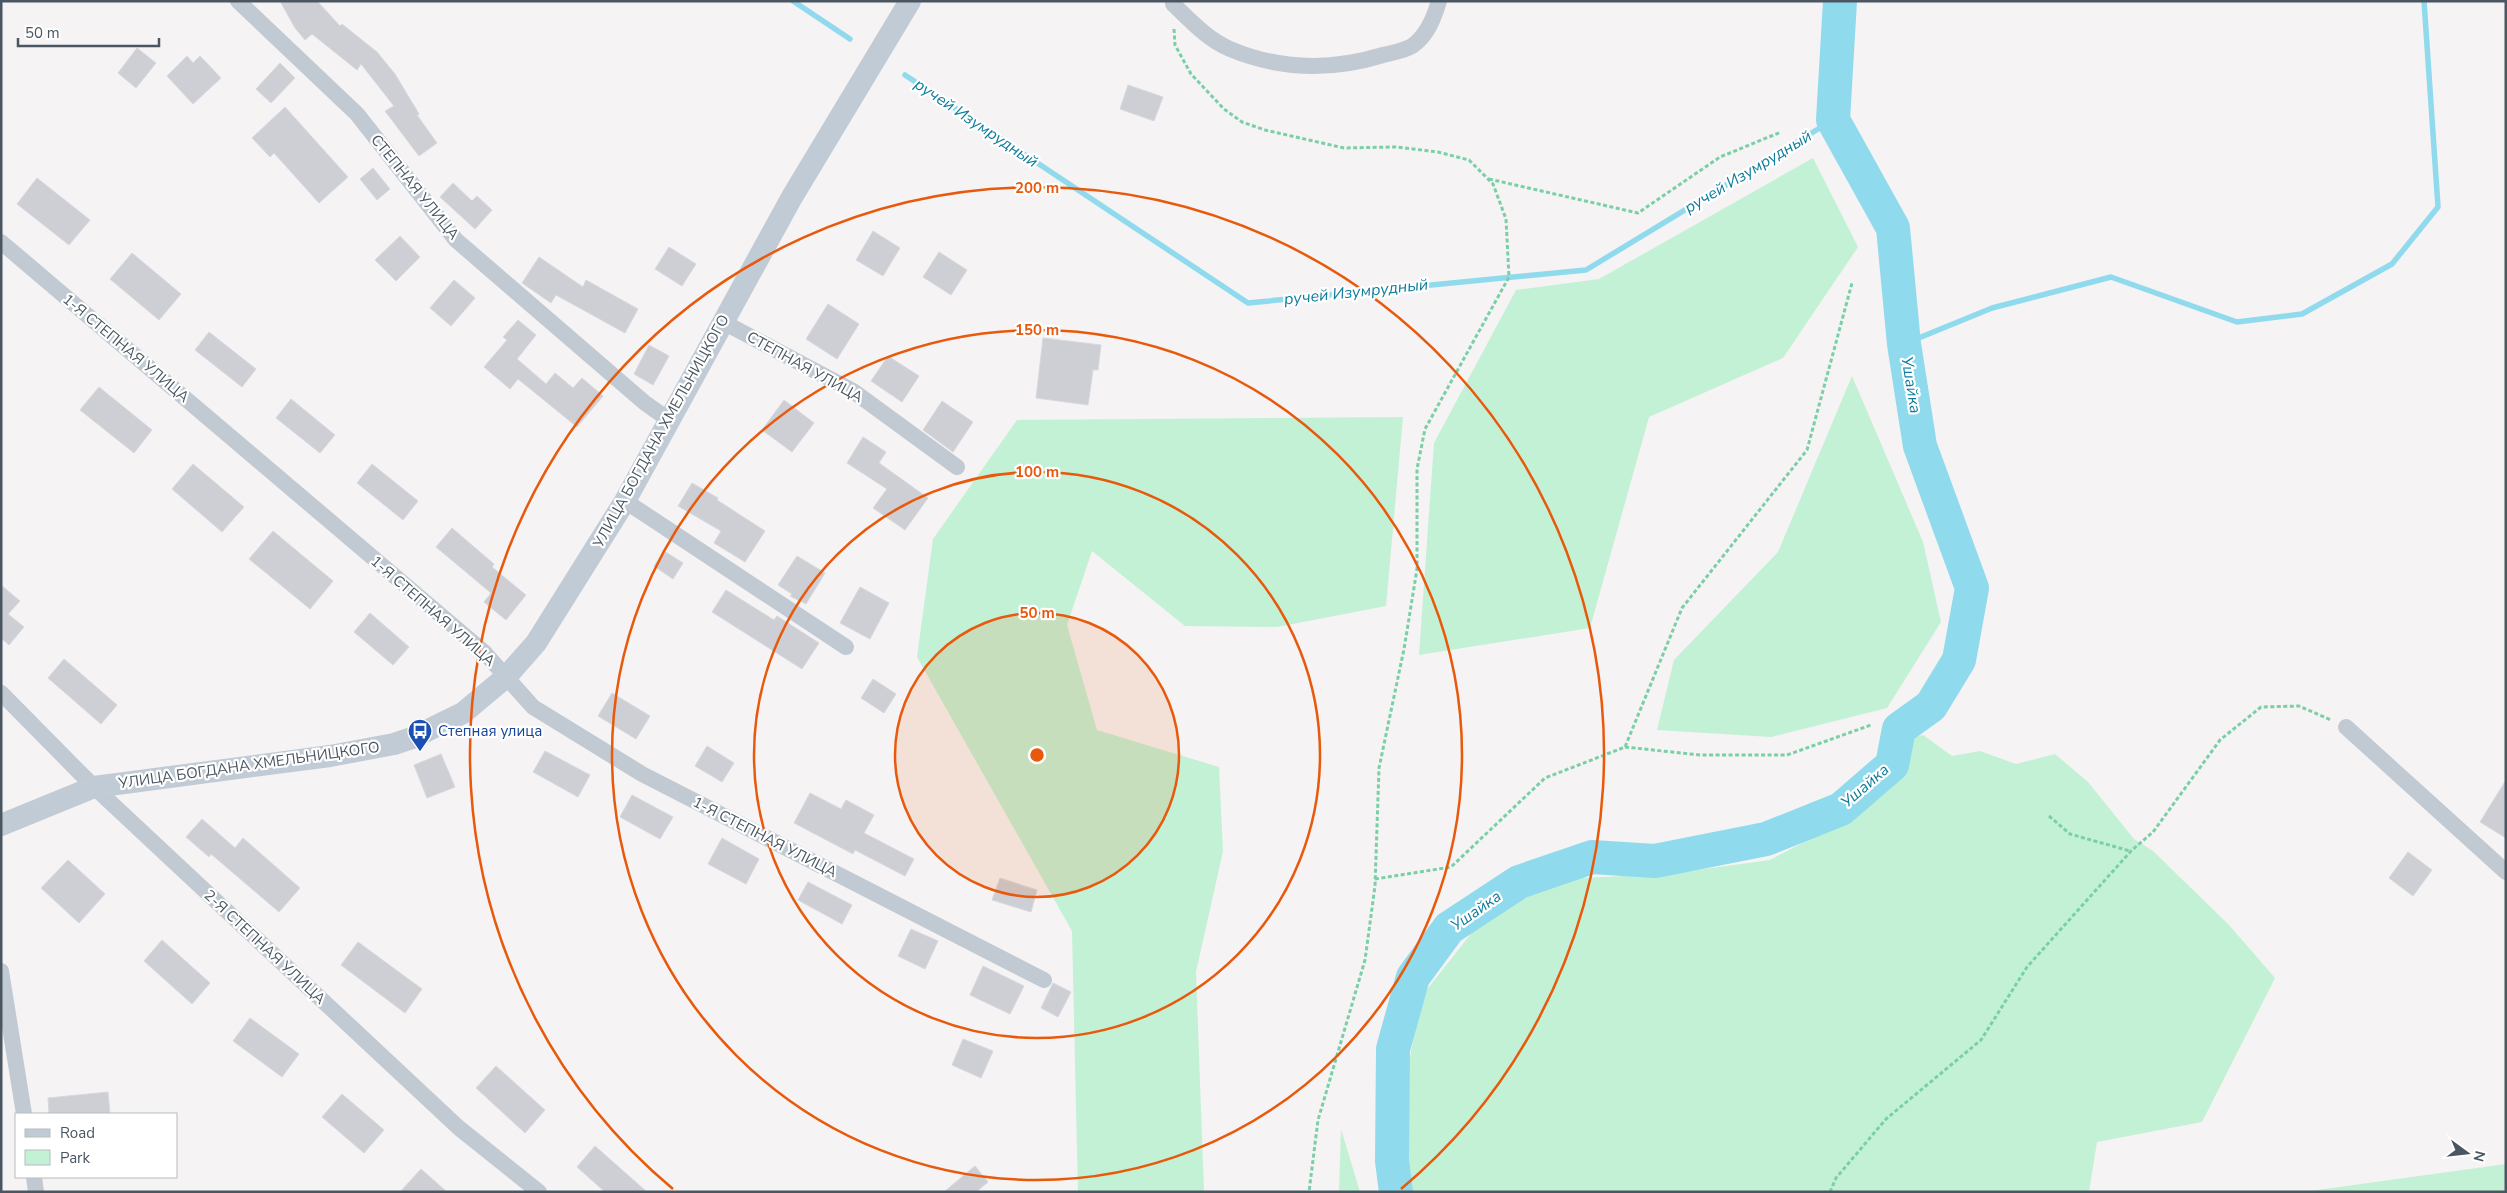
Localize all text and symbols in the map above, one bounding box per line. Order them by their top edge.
scale bar [18,15,159,47]
text: 50 m [25,23,60,43]
water label: ручей Изумрудный [910,73,1042,173]
water label: ручей Изумрудный [1680,125,1816,219]
street label: СТЕПНАЯ УЛИЦА [366,130,464,244]
text: 200 m [1015,178,1059,198]
water label: ручей Изумрудный [1283,273,1429,311]
street label: 1-Я СТЕПНАЯ УЛИЦА [59,289,193,407]
street label: УЛИЦА БОГДАНА ХМЕЛЬНИЦКОГО [588,311,734,552]
text: 150 m [1015,320,1059,340]
street label: СТЕПНАЯ УЛИЦА [743,327,867,407]
water label: Ушайка [1896,355,1926,415]
text: 100 m [1015,462,1059,482]
street label: 1-Я СТЕПНАЯ УЛИЦА [366,551,500,671]
text: 50 m [1019,603,1055,623]
bus stop icon: Степная улица [407,718,433,752]
place label: Степная улица [438,721,542,741]
street label: УЛИЦА БОГДАНА ХМЕЛЬНИЦКОГО [116,737,381,793]
centre of rings [1028,746,1046,764]
water label: Ушайка [1836,759,1894,813]
street label: 1-Я СТЕПНАЯ УЛИЦА [690,792,841,882]
street label: 2-Я СТЕПНАЯ УЛИЦА [200,885,330,1009]
water label: Ушайка [1446,886,1506,936]
legend [15,1113,178,1178]
text: Road [60,1123,95,1143]
north arrow [2442,1128,2492,1178]
text: Park [60,1148,90,1168]
text: N [2469,1149,2490,1164]

